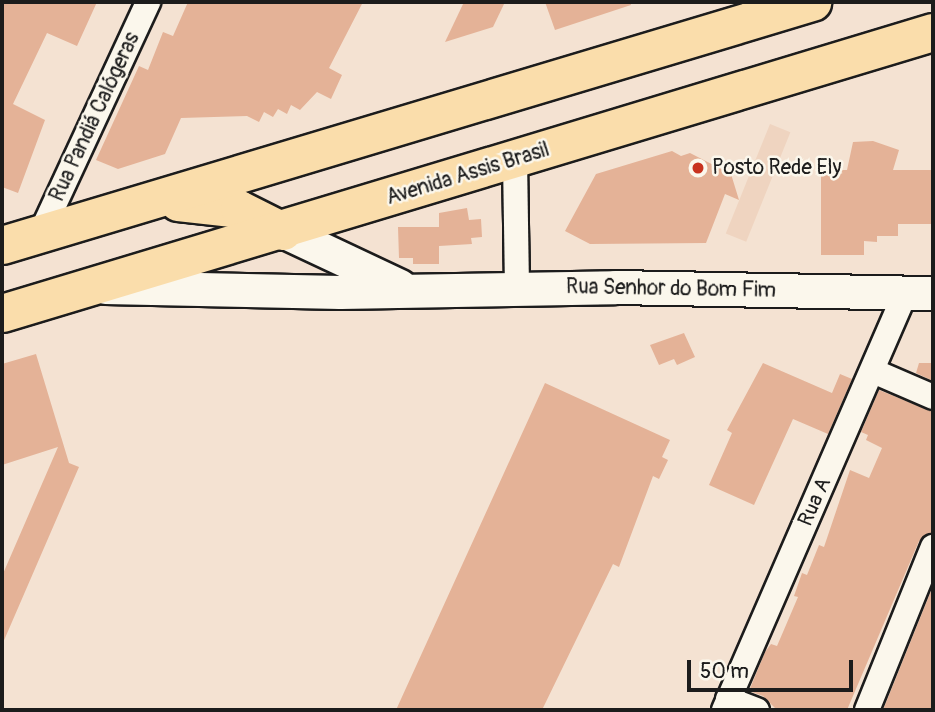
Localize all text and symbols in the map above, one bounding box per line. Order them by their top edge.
street label: Rua Pandiá Calógeras [45,28,145,206]
street label: Avenida Assis Brasil [383,137,553,211]
place label: Posto Rede Ely [712,155,841,181]
marker: Posto Rede Ely [690,160,706,176]
street label: Rua Senhor do Bom Fim [566,275,776,303]
street label: Rua A [793,474,837,530]
scale bar [690,646,856,690]
text: 50 m [700,658,749,685]

